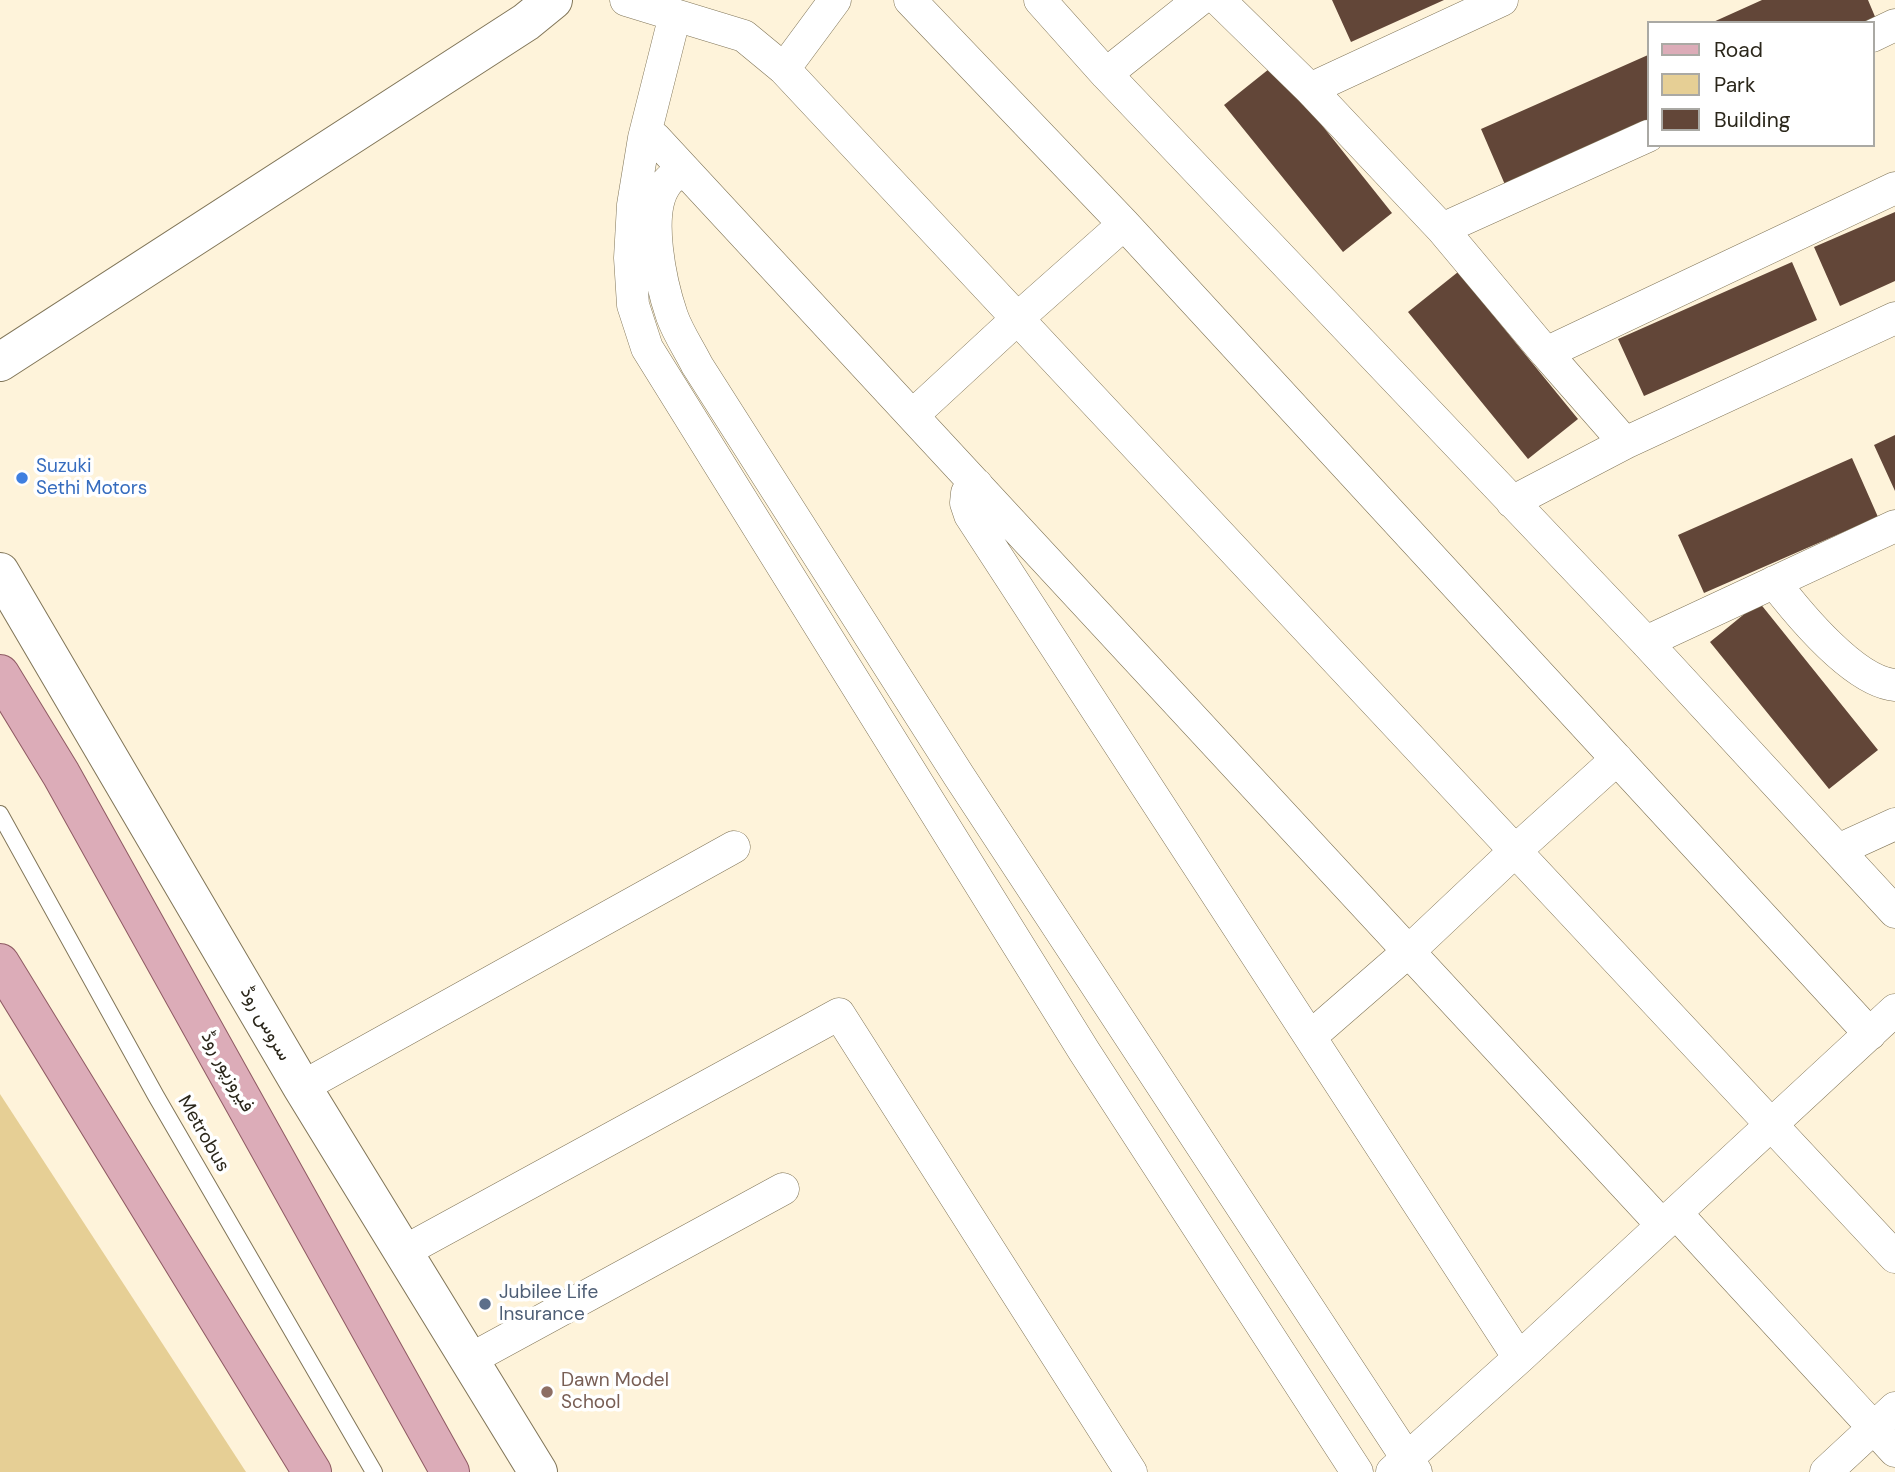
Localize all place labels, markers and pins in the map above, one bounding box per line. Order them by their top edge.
place label: Suzuki Sethi Motors [36,456,147,500]
marker: Suzuki Sethi Motors [14,470,30,486]
place label: Jubilee Life Insurance [499,1282,598,1326]
marker: Jubilee Life Insurance [477,1296,493,1312]
place label: Dawn Model School [561,1370,669,1414]
marker: Dawn Model School [539,1384,555,1400]

